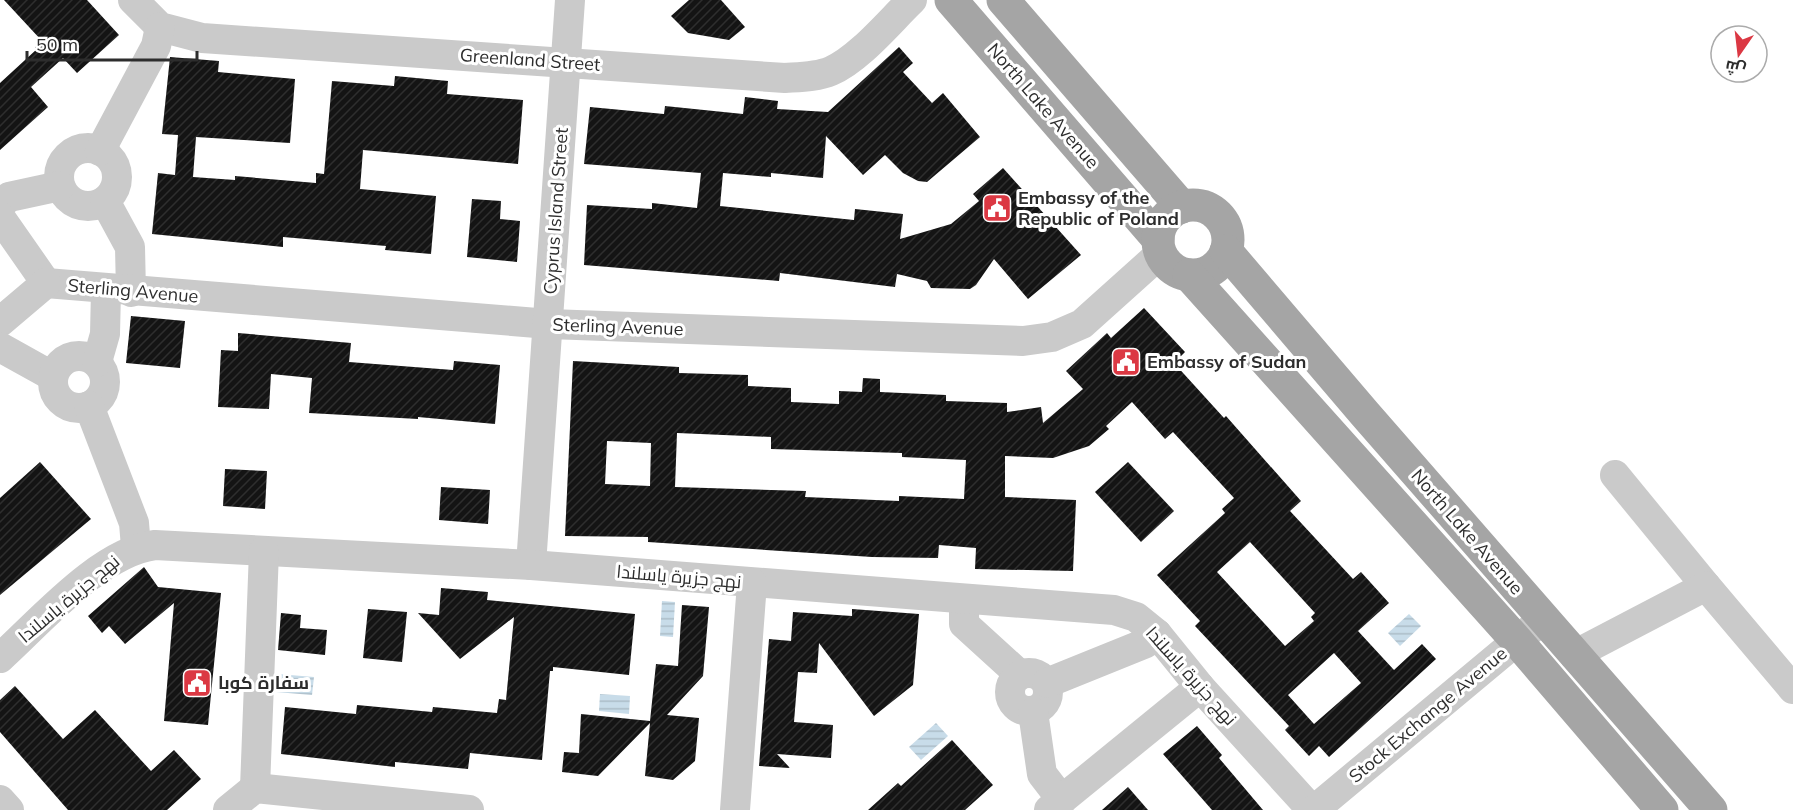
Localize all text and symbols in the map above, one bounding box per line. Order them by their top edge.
scale bar [27,24,196,62]
north arrow [1709,24,1769,84]
text: 50 m [36,33,78,56]
street label: North Lake Avenue [983,38,1104,173]
street label: Greenland Street [459,43,601,76]
text: ش [1723,56,1748,81]
street label: Cyprus Island Street [538,127,573,295]
place label: Embassy of the Republic of Poland [1018,186,1179,230]
public building icon: Embassy of the Republic of Poland [981,192,1013,224]
street label: Sterling Avenue [67,273,199,308]
street label: Sterling Avenue [552,313,684,340]
public building icon: Embassy of Sudan [1110,346,1142,378]
place label: Embassy of Sudan [1147,350,1306,373]
street label: North Lake Avenue [1407,464,1528,599]
street label: نهج جزيرة ياسلندا [13,550,125,648]
street label: نهج جزيرة ياسلندا [616,560,742,594]
street label: نهج جزيرة ياسلندا [1140,621,1242,731]
street label: Stock Exchange Avenue [1344,642,1511,788]
public building icon: سفارة كوبا [181,667,213,699]
place label: سفارة كوبا [218,671,309,694]

